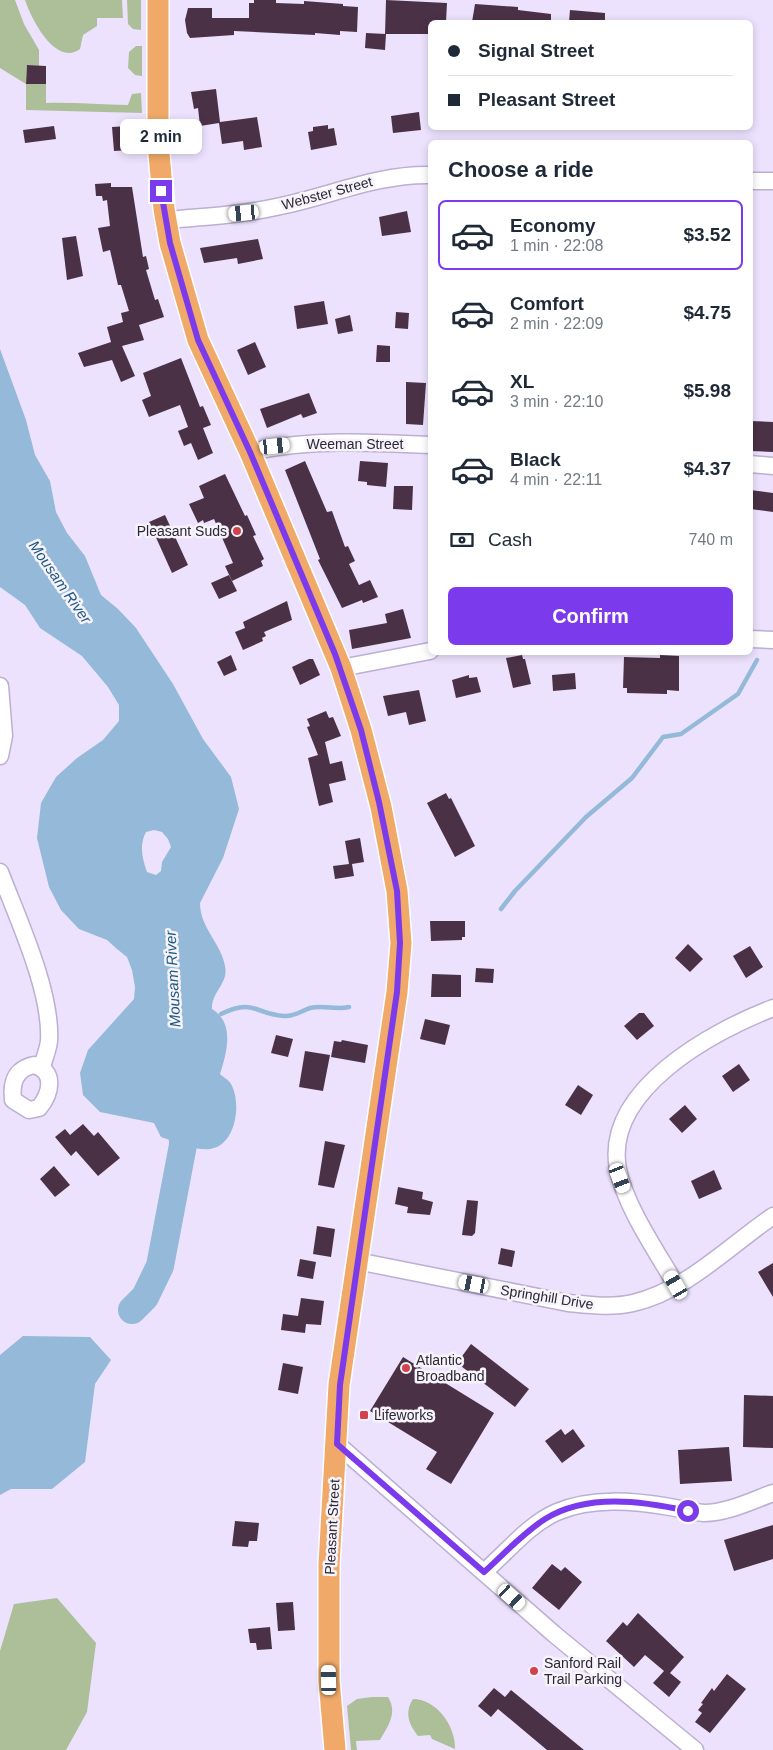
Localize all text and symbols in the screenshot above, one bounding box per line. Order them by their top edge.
text: Signal Street [478,40,594,61]
text: Pleasant Street [478,89,615,110]
callout: 2 min [120,119,202,154]
text: 2 min [140,128,182,145]
text: Choose a ride [448,157,593,182]
street label: Webster Street [280,173,374,213]
route end [150,180,172,202]
car [228,204,259,222]
icon: car [450,213,495,258]
text: Economy [510,215,596,236]
text: $3.52 [683,224,731,245]
text: 1 min · 22:08 [510,237,603,254]
icon: car [450,291,495,336]
text: Comfort [510,293,584,314]
text: $4.75 [683,302,731,323]
text: 2 min · 22:09 [510,315,603,332]
icon: car [450,369,495,414]
text: XL [510,371,534,392]
text: $5.98 [683,380,731,401]
text: 3 min · 22:10 [510,393,603,410]
street label: Weeman Street [306,436,404,452]
car [259,437,290,455]
icon: car [450,447,495,492]
text: Black [510,449,561,470]
text: $4.37 [683,458,731,479]
text: 4 min · 22:11 [510,471,602,488]
place label: Pleasant Suds [137,523,227,539]
marker: Pleasant Suds [231,525,243,537]
icon: cash [448,526,476,554]
text: Cash [488,529,532,550]
text: 740 m [689,531,733,548]
water label: Mousam River [26,537,96,627]
button: Confirm [448,587,733,645]
water label: Mousam River [161,929,184,1028]
car [607,1161,632,1195]
car [662,1268,689,1302]
car [457,1274,490,1294]
street label: Springhill Drive [499,1282,595,1312]
place label: Atlantic Broadband [416,1352,485,1384]
marker: Atlantic Broadband [400,1362,412,1374]
place label: Lifeworks [374,1407,433,1423]
marker: Lifeworks [358,1409,370,1421]
street label: Pleasant Street [322,1479,342,1575]
route start [677,1500,699,1522]
car [495,1581,528,1613]
place label: Sanford Rail Trail Parking [544,1655,622,1687]
car [321,1665,336,1695]
marker: Sanford Rail Trail Parking [528,1665,540,1677]

